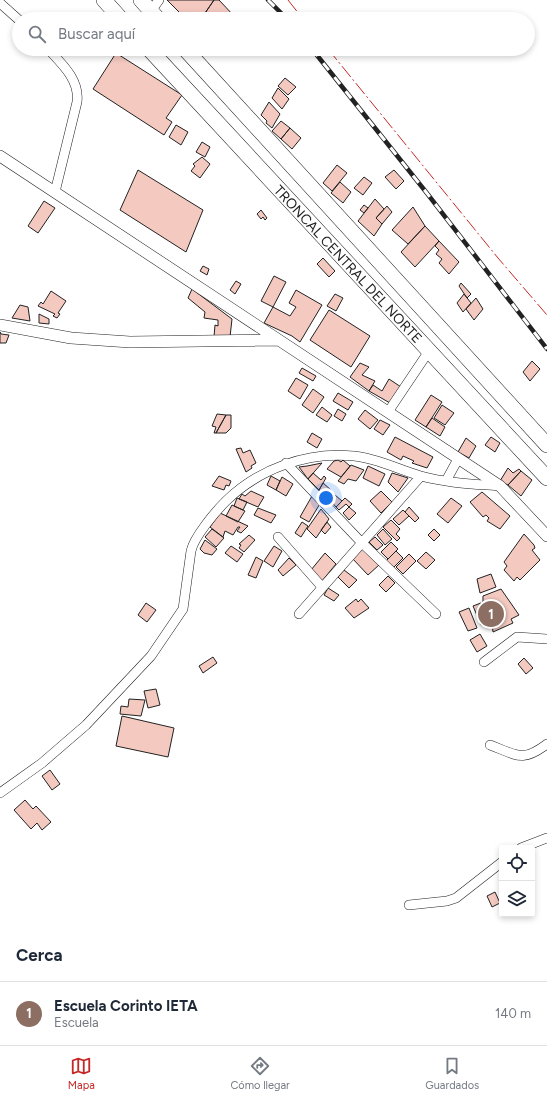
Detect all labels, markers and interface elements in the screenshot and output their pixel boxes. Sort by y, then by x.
search box [12,12,535,56]
icon: search [26,23,48,45]
text: Buscar aquí [58,25,135,43]
street label: TRONCAL CENTRAL DEL NORTE [270,182,425,347]
your location [316,488,336,508]
pin: 1 [478,599,504,629]
map controls [499,845,535,917]
button: locate [499,845,535,881]
button: layers [499,881,535,917]
text: Cerca [16,945,63,965]
text: Escuela Corinto IETA [54,997,198,1015]
text: 1 [26,1006,32,1021]
text: 140 m [495,1006,531,1021]
text: Escuela [54,1015,99,1030]
tab: Mapa [68,1055,95,1092]
tab: Cómo llegar [230,1055,290,1092]
tab: Guardados [425,1055,479,1092]

